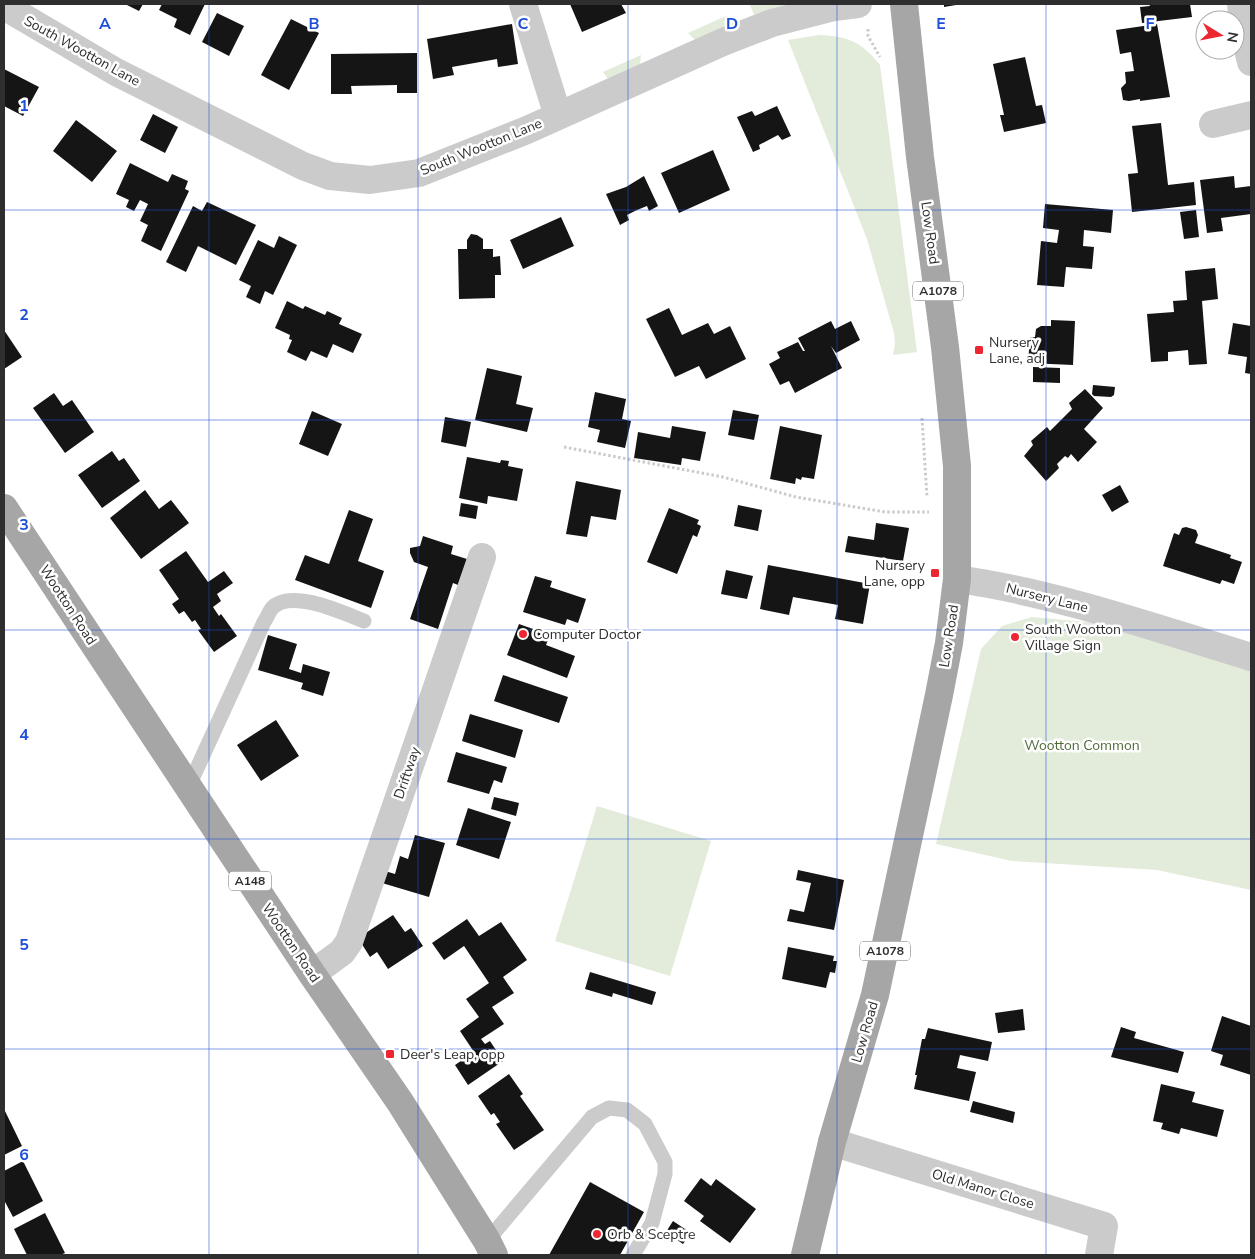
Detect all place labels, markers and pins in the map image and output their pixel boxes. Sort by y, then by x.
place label: Nursery Lane, adj [989,333,1045,368]
marker: Nursery Lane, adj [973,344,985,356]
place label: Nursery Lane, opp [864,556,926,591]
marker: Nursery Lane, opp [929,567,941,579]
place label: South Wootton Village Sign [1024,620,1121,655]
place label: Computer Doctor [533,625,641,644]
marker: Computer Doctor [517,628,529,640]
marker: South Wootton Village Sign [1009,631,1021,643]
place label: Deer's Leap, opp [400,1045,505,1064]
marker: Deer's Leap, opp [384,1048,396,1060]
place label: Orb & Sceptre [607,1225,696,1244]
marker: Orb & Sceptre [591,1228,603,1240]

